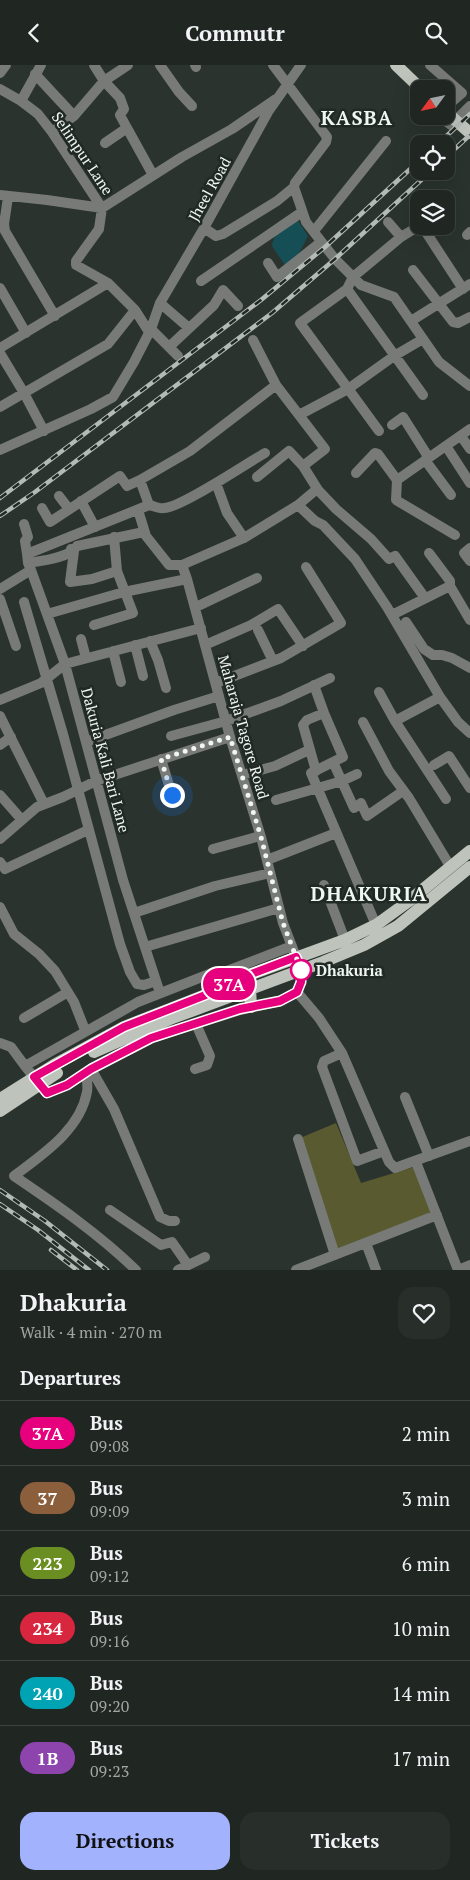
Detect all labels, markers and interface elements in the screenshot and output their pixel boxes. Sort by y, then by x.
text: Commutr [185,18,285,47]
icon: back [20,19,48,47]
icon: search [422,19,450,47]
north arrow [410,80,455,125]
map controls [410,80,455,235]
district label: KASBA [321,104,393,131]
street label: Selimpur Lane [48,107,118,199]
button: locate [410,135,455,180]
street label: Jheel Road [183,153,235,225]
button: layers [410,190,455,235]
street label: Maharaja Tagore Road [214,653,274,801]
street label: Dakuria Kali Bari Lane [77,685,135,835]
your location [160,783,185,808]
district label: DHAKURIA [310,880,428,907]
marker: Dhakuria [290,959,312,981]
place label: Dhakuria [316,960,384,980]
line badge: 37A [200,968,258,1000]
text: 37A [213,972,245,996]
text: Dhakuria [20,1286,127,1318]
button: heart [398,1287,450,1339]
text: Walk · 4 min · 270 m [20,1321,162,1343]
text: Departures [20,1365,121,1390]
text: Bus [90,1410,123,1435]
text: 37A [31,1421,64,1445]
text: 2 min [402,1421,450,1446]
text: 09:08 [90,1435,129,1457]
text: Bus [90,1475,123,1500]
text: 37 [37,1486,58,1510]
text: 3 min [402,1486,450,1511]
text: 09:09 [90,1500,129,1522]
text: Bus [90,1540,123,1565]
text: 223 [32,1551,63,1575]
text: 6 min [402,1551,450,1576]
text: 09:12 [90,1565,129,1587]
text: Bus [90,1605,123,1630]
text: 234 [32,1616,63,1640]
text: 10 min [392,1616,450,1641]
text: 09:16 [90,1630,129,1652]
text: Bus [90,1670,123,1695]
text: 240 [32,1681,63,1705]
text: 14 min [392,1681,450,1706]
text: 09:20 [90,1695,129,1717]
text: Bus [90,1735,123,1760]
text: 1B [37,1746,58,1770]
text: 17 min [392,1746,450,1771]
text: 09:23 [90,1760,129,1782]
button: Directions [20,1812,230,1870]
button: Tickets [240,1812,450,1870]

